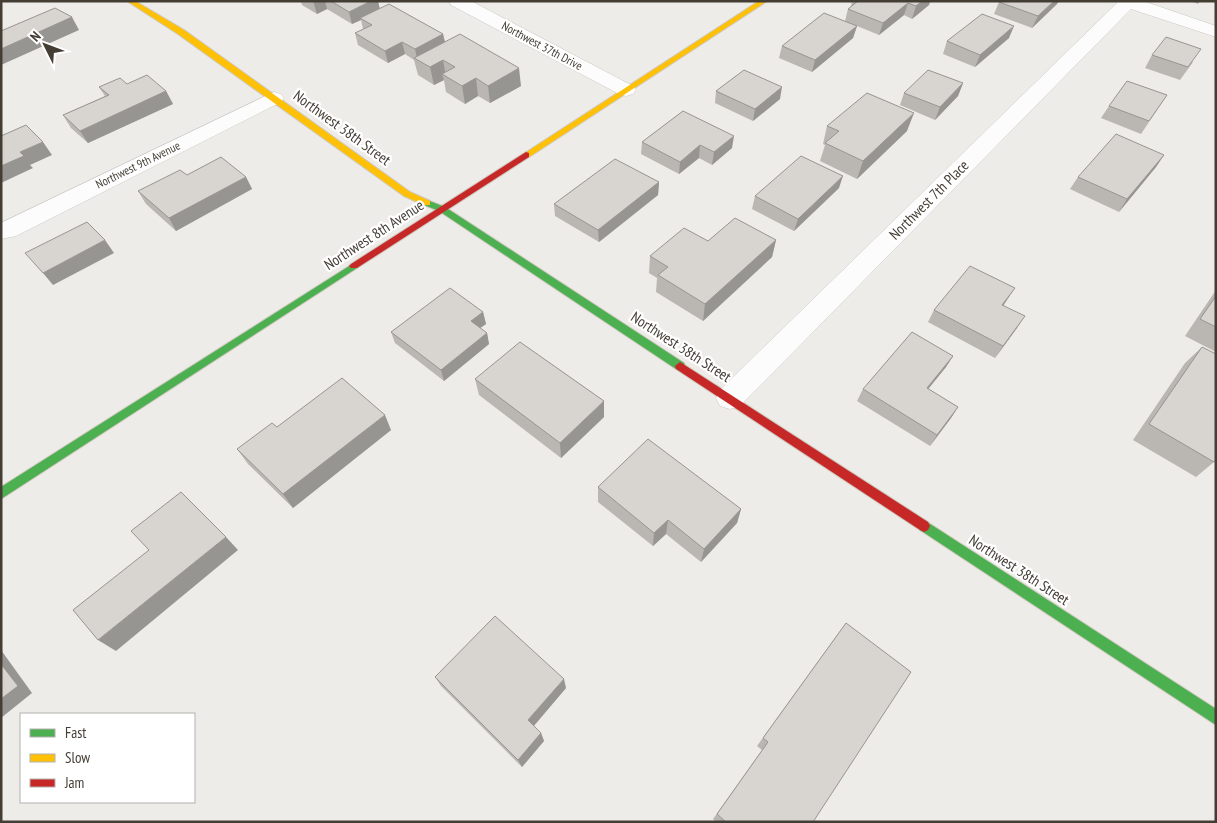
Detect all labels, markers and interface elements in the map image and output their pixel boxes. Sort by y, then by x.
street label: Northwest 37th Drive [499,18,585,73]
north arrow [20,20,70,70]
text: N [26,27,45,45]
street label: Northwest 38th Street [290,86,395,169]
street label: Northwest 9th Avenue [93,138,183,191]
street label: Northwest 7th Place [885,156,973,244]
street label: Northwest 8th Avenue [320,195,427,274]
street label: Northwest 38th Street [628,307,735,386]
street label: Northwest 38th Street [966,530,1073,609]
legend [20,713,195,803]
text: Fast [65,723,86,742]
text: Slow [65,748,90,767]
text: Jam [64,773,84,792]

